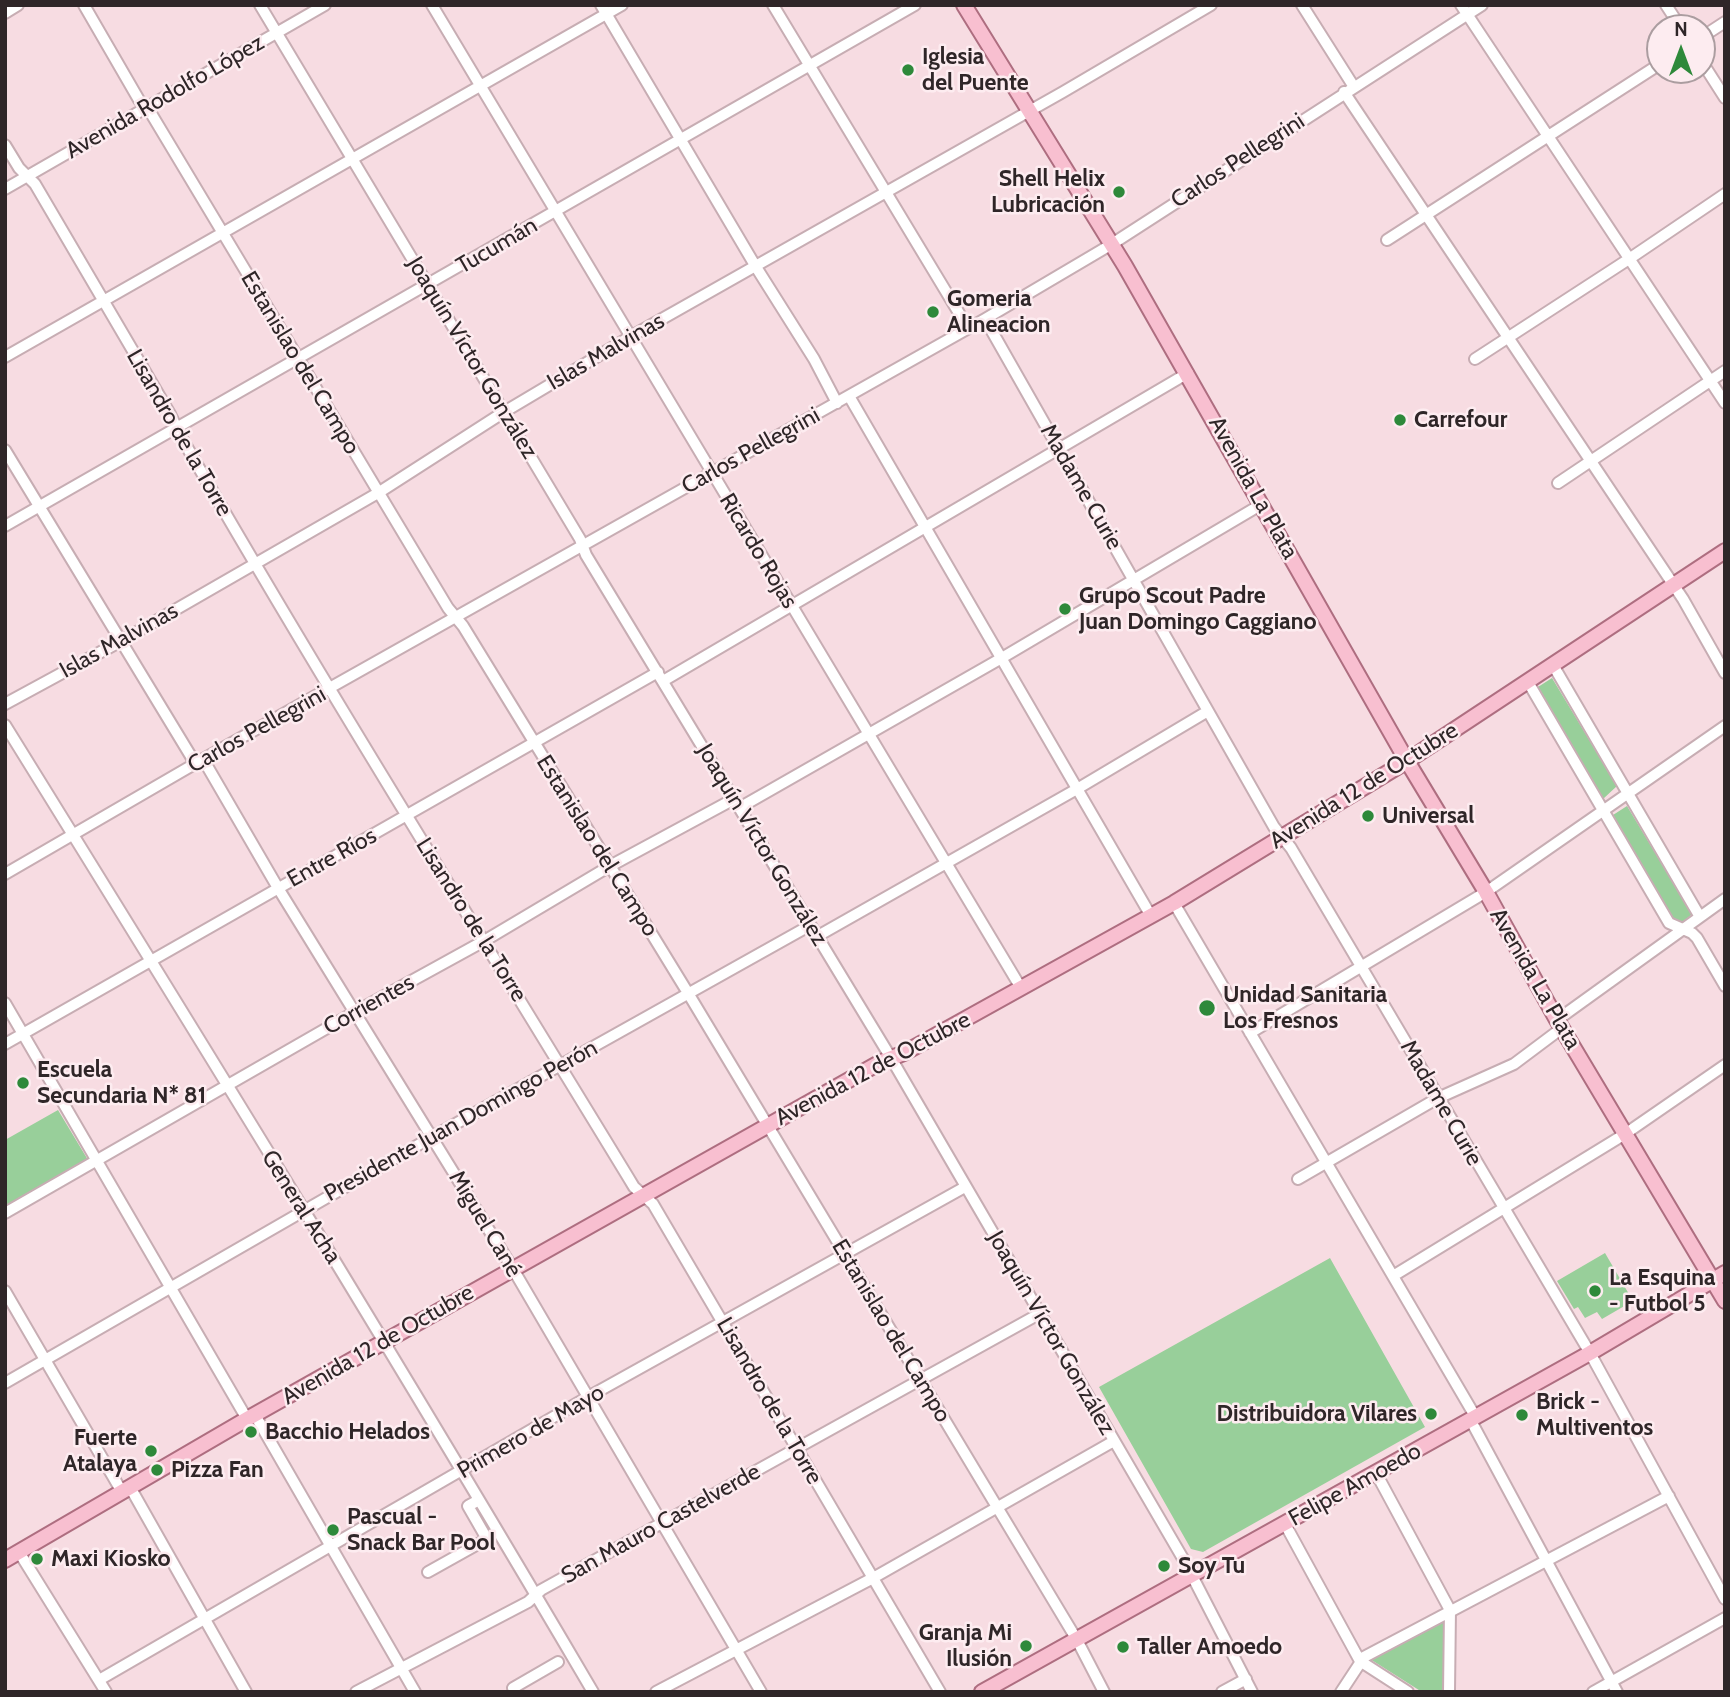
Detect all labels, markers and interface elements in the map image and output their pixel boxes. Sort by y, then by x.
north arrow [1646,14,1716,84]
text: N [1674,18,1688,41]
street label: Avenida Rodolfo López [61,29,269,165]
place label: Iglesia del Puente [922,43,1029,97]
marker: Iglesia del Puente [900,62,916,78]
street label: Carlos Pellegrini [1166,108,1310,214]
place label: Shell Helix Lubricación [991,165,1105,219]
marker: Shell Helix Lubricación [1111,184,1127,200]
street label: Tucumán [452,212,542,280]
street label: Joaquín Víctor González [401,252,543,464]
street label: Estanislao del Campo [234,267,366,459]
place label: Gomeria Alineacion [947,285,1051,339]
marker: Gomeria Alineacion [925,304,941,320]
street label: Islas Malvinas [542,307,670,397]
street label: Lisandro de la Torre [120,345,238,521]
street label: Carlos Pellegrini [677,402,825,500]
place label: Carrefour [1414,406,1507,434]
street label: Avenida La Plata [1202,412,1304,564]
marker: Carrefour [1392,412,1408,428]
street label: Madame Curie [1034,419,1128,555]
street label: Ricardo Rojas [713,489,803,613]
place label: Grupo Scout Padre Juan Domingo Caggiano [1079,582,1316,636]
street label: Islas Malvinas [55,597,183,685]
marker: Grupo Scout Padre Juan Domingo Caggiano [1057,601,1073,617]
street label: Carlos Pellegrini [183,681,331,779]
street label: Avenida 12 de Octubre [1265,717,1463,855]
street label: Joaquín Víctor González [691,739,833,951]
street label: Estanislao del Campo [530,750,664,942]
place label: Universal [1382,802,1474,830]
marker: Universal [1360,808,1376,824]
street label: Entre Ríos [283,822,381,894]
street label: Lisandro de la Torre [410,833,532,1007]
street label: Avenida La Plata [1483,903,1587,1055]
street label: Corrientes [319,969,419,1041]
place label: Unidad Sanitaria Los Fresnos [1223,981,1387,1035]
marker: Unidad Sanitaria Los Fresnos [1197,998,1217,1018]
street label: Avenida 12 de Octubre [771,1006,975,1132]
street label: Presidente Juan Domingo Perón [320,1034,602,1208]
street label: Madame Curie [1394,1035,1488,1171]
place label: Escuela Secundaria N* 81 [37,1056,206,1110]
marker: Escuela Secundaria N* 81 [15,1075,31,1091]
street label: General Acha [255,1145,347,1269]
street label: Miguel Cané [443,1166,527,1282]
street label: Joaquín Víctor González [981,1226,1121,1440]
street label: Estanislao del Campo [825,1235,957,1427]
place label: La Esquina - Futbol 5 [1609,1264,1715,1318]
street label: Avenida 12 de Octubre [277,1279,479,1411]
marker: La Esquina - Futbol 5 [1587,1283,1603,1299]
street label: Lisandro de la Torre [710,1313,828,1489]
street label: Primero de Mayo [453,1379,609,1485]
place label: Brick - Multiventos [1536,1388,1653,1442]
place label: Distribuidora Vilares [1217,1400,1417,1428]
marker: Distribuidora Vilares [1423,1406,1439,1422]
marker: Brick - Multiventos [1514,1407,1530,1423]
place label: Bacchio Helados [265,1418,430,1446]
place label: Fuerte Atalaya [63,1424,137,1478]
marker: Bacchio Helados [243,1424,259,1440]
street label: Felipe Amoedo [1284,1437,1426,1533]
marker: Fuerte Atalaya [143,1443,159,1459]
place label: Pizza Fan [171,1456,264,1484]
street label: San Mauro Castelverde [557,1458,765,1590]
marker: Pizza Fan [149,1462,165,1478]
place label: Pascual - Snack Bar Pool [347,1503,495,1557]
marker: Pascual - Snack Bar Pool [325,1522,341,1538]
place label: Maxi Kiosko [51,1545,171,1573]
marker: Maxi Kiosko [29,1551,45,1567]
place label: Soy Tu [1178,1552,1245,1580]
marker: Soy Tu [1156,1558,1172,1574]
place label: Granja Mi Ilusión [919,1619,1012,1673]
place label: Taller Amoedo [1137,1633,1282,1661]
marker: Granja Mi Ilusión [1018,1638,1034,1654]
marker: Taller Amoedo [1115,1639,1131,1655]

